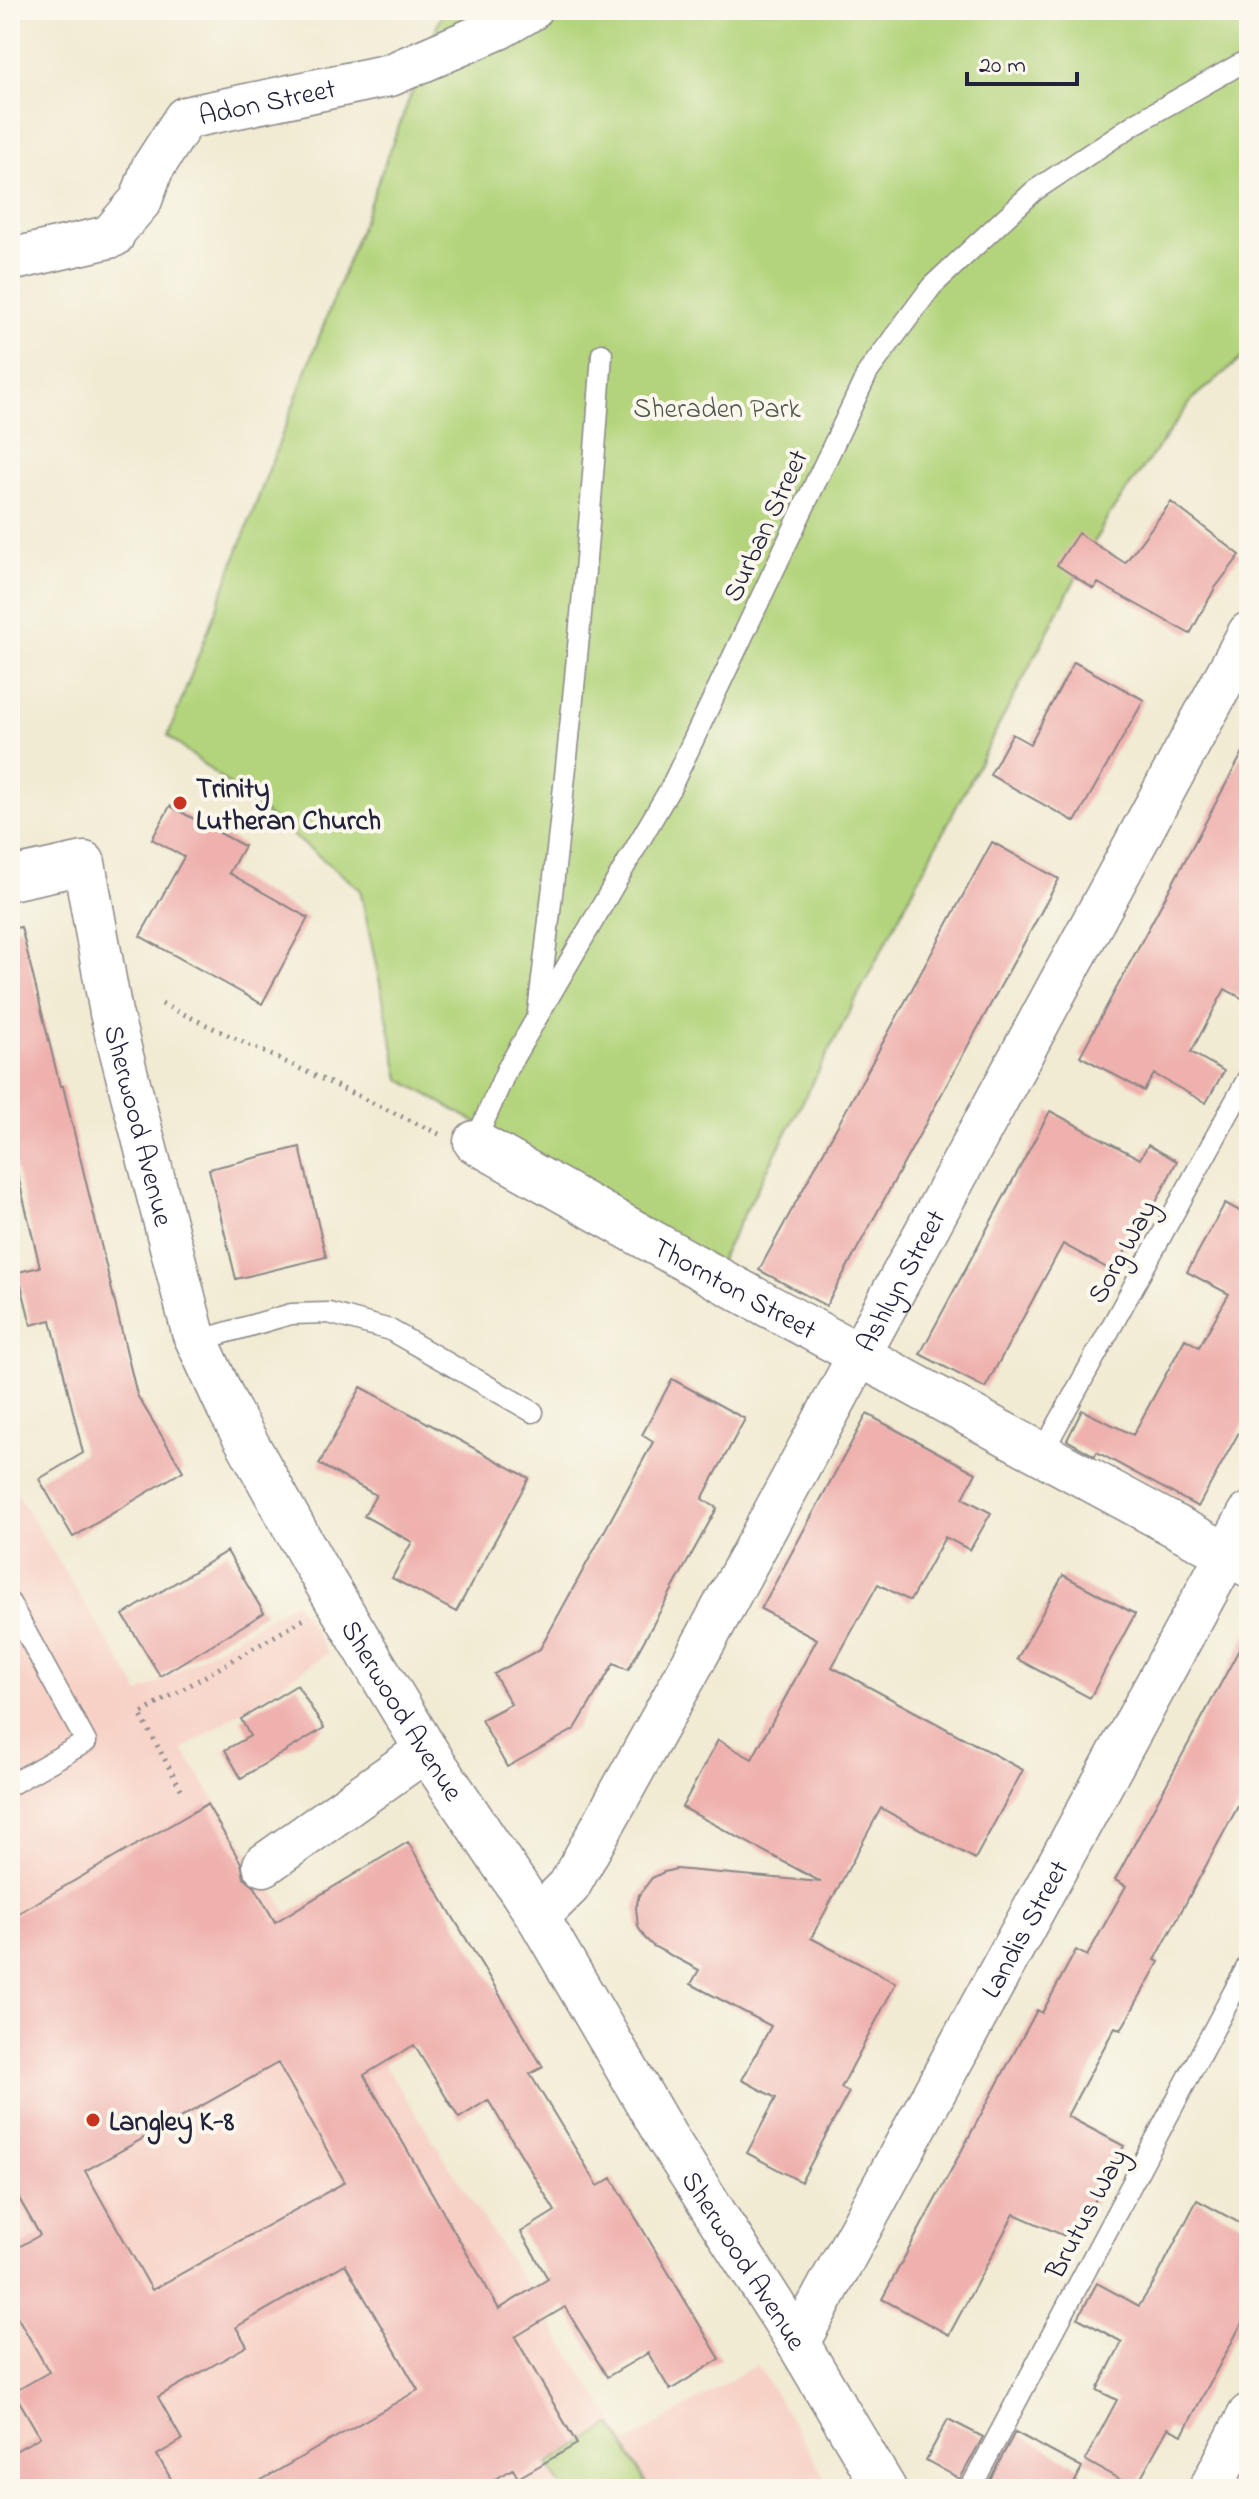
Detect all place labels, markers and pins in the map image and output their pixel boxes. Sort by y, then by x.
place label: Trinity Lutheran Church [196,770,381,843]
marker: Trinity Lutheran Church [171,794,189,812]
place label: Langley K-8 [109,2103,235,2145]
marker: Langley K-8 [84,2111,102,2129]

